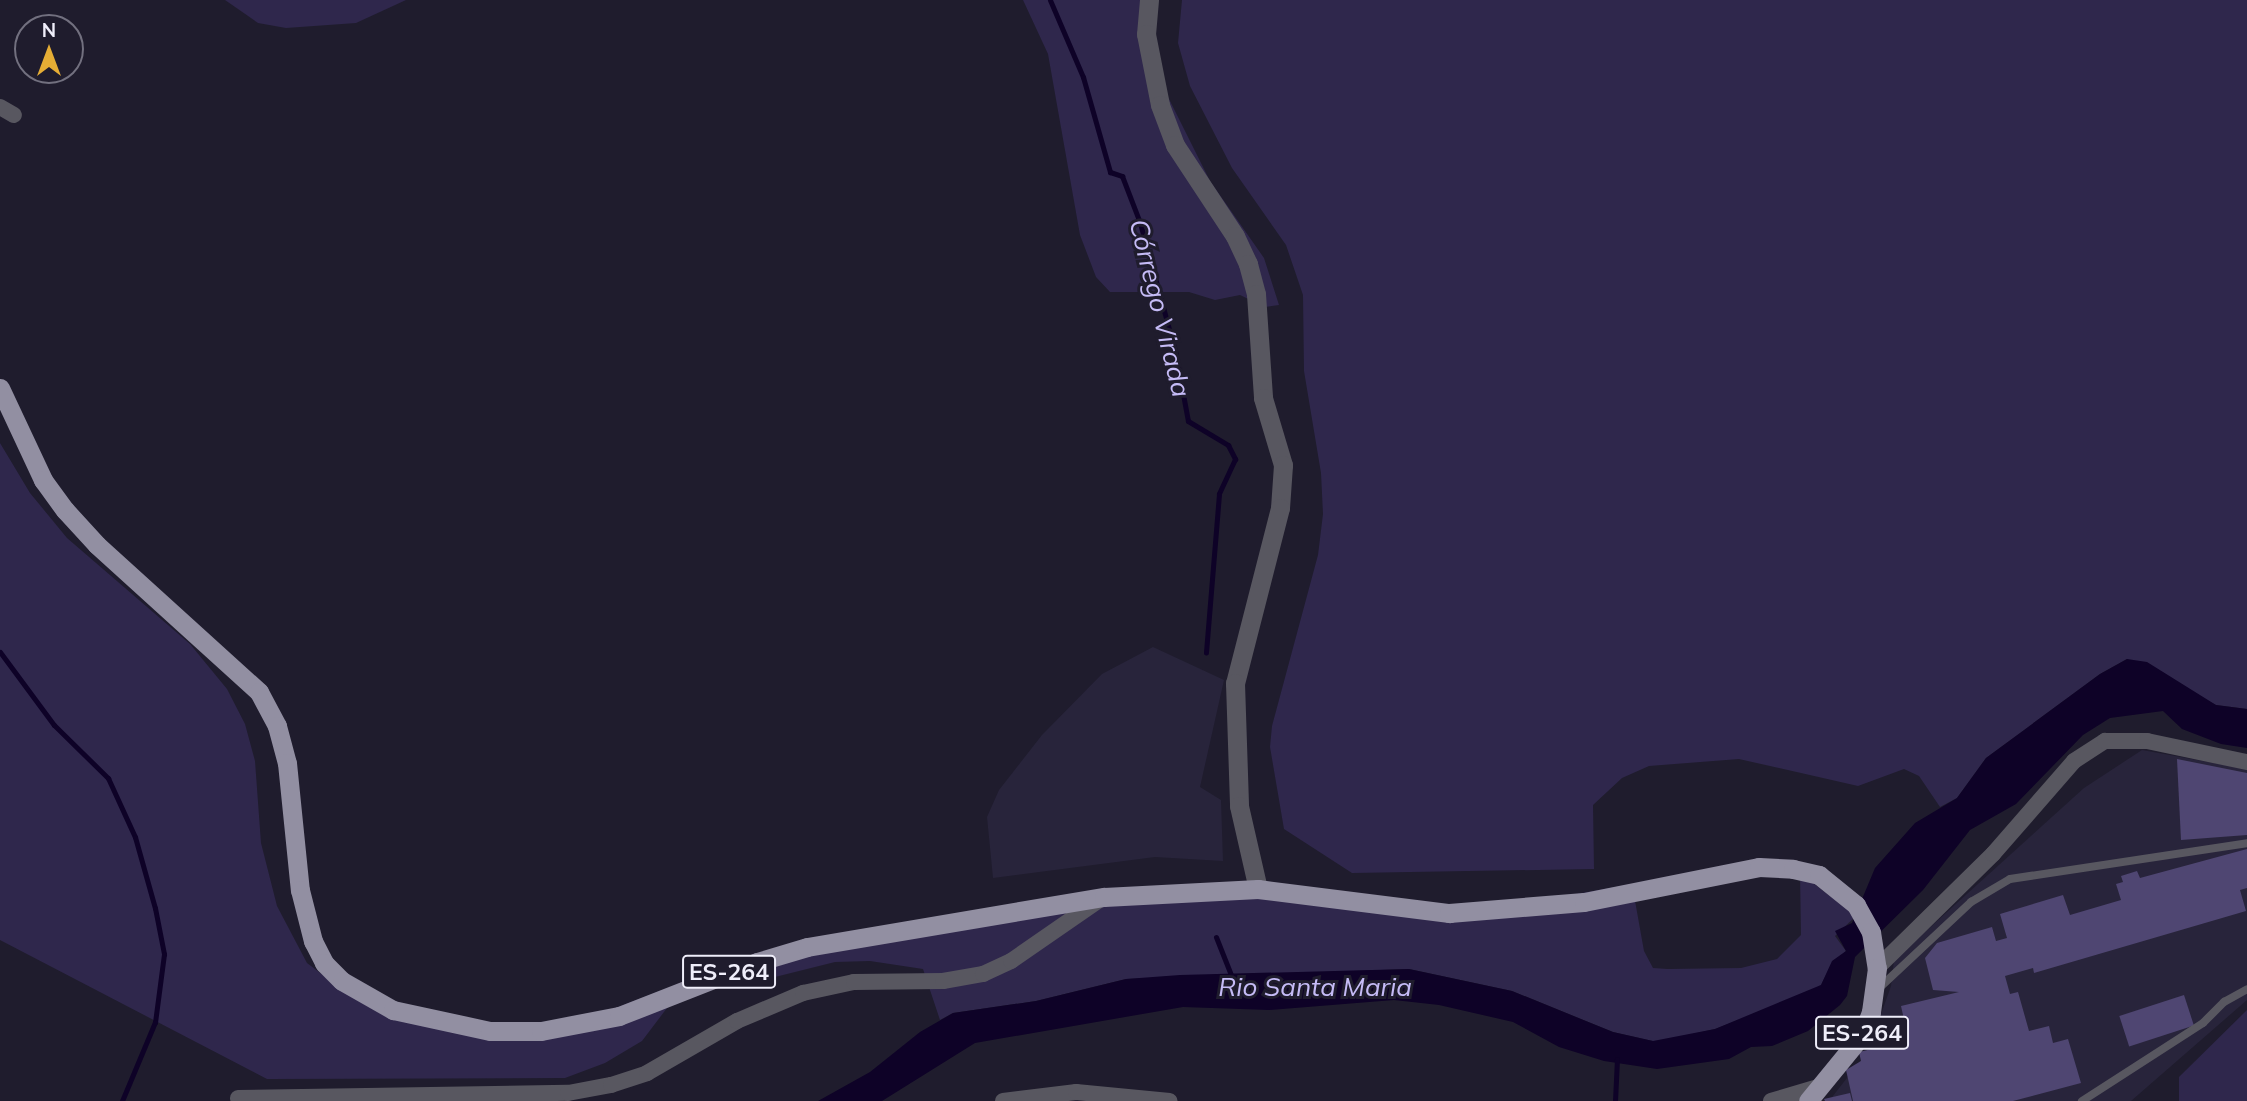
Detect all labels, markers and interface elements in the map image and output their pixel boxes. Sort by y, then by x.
north arrow [14,14,84,84]
text: N [42,18,56,42]
water label: Córrego Virada [1123,216,1197,400]
road number: ES-264 [682,953,776,992]
water label: Rio Santa Maria [1218,971,1412,1003]
road number: ES-264 [1815,1014,1909,1052]

